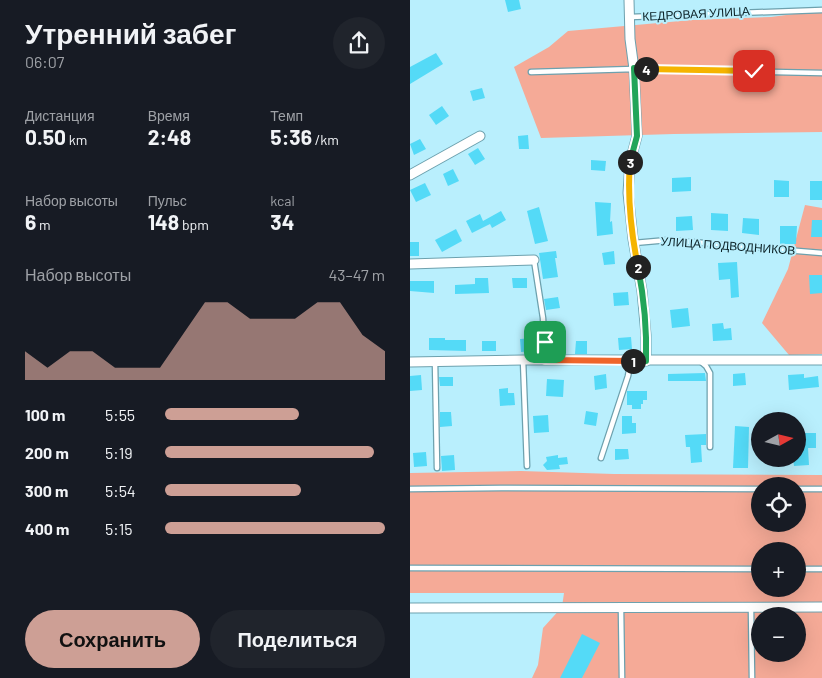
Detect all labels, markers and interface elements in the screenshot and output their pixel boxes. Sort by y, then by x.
street label: КЕДРОВАЯ УЛИЦА [642,3,750,24]
text: Утренний забег [25,16,236,50]
button: share [333,17,385,69]
pin [733,50,775,92]
text: 06:07 [25,52,64,71]
pin: 4 [634,56,658,82]
icon: check [740,57,768,85]
text: 4 [642,61,651,78]
text: Дистанция [25,107,95,124]
text: Время [148,107,190,124]
text: Темп [270,107,303,124]
text: 0.50 [25,124,66,149]
text: 2:48 [148,124,191,149]
text: 5:36 [270,124,312,149]
text: km [66,131,87,148]
text: /km [312,131,339,148]
pin: 3 [618,150,642,174]
text: 3 [627,154,634,171]
text: Набор высоты [25,192,118,209]
text: Пульс [148,192,187,209]
text: kcal [270,192,295,209]
text: 6 [25,209,36,234]
text: 148 [148,209,179,234]
text: 34 [270,209,294,234]
text: m [36,216,51,233]
text: bpm [179,216,209,233]
street label: УЛИЦА ПОДВОДНИКОВ [660,233,796,258]
pin: 2 [626,254,650,280]
text: 2 [635,259,642,276]
text: Набор высоты [25,265,131,284]
text: 43–47 m [328,265,385,284]
pin [524,321,566,363]
icon: arrive [531,328,559,356]
pin: 1 [620,348,646,374]
text: 1 [631,353,636,370]
text: 100 m [25,405,65,424]
text: 5:55 [105,405,135,424]
north arrow [751,412,806,468]
map controls [751,412,806,662]
text: 200 m [25,443,69,462]
text: 5:19 [105,443,133,462]
button: locate [751,477,806,532]
text: 300 m [25,481,68,500]
text: 5:54 [105,481,136,500]
text: 400 m [25,519,69,538]
text: 5:15 [105,519,132,538]
button: + [751,542,806,597]
button: − [751,607,806,662]
button: Сохранить [25,610,200,668]
button: Поделиться [210,610,385,668]

